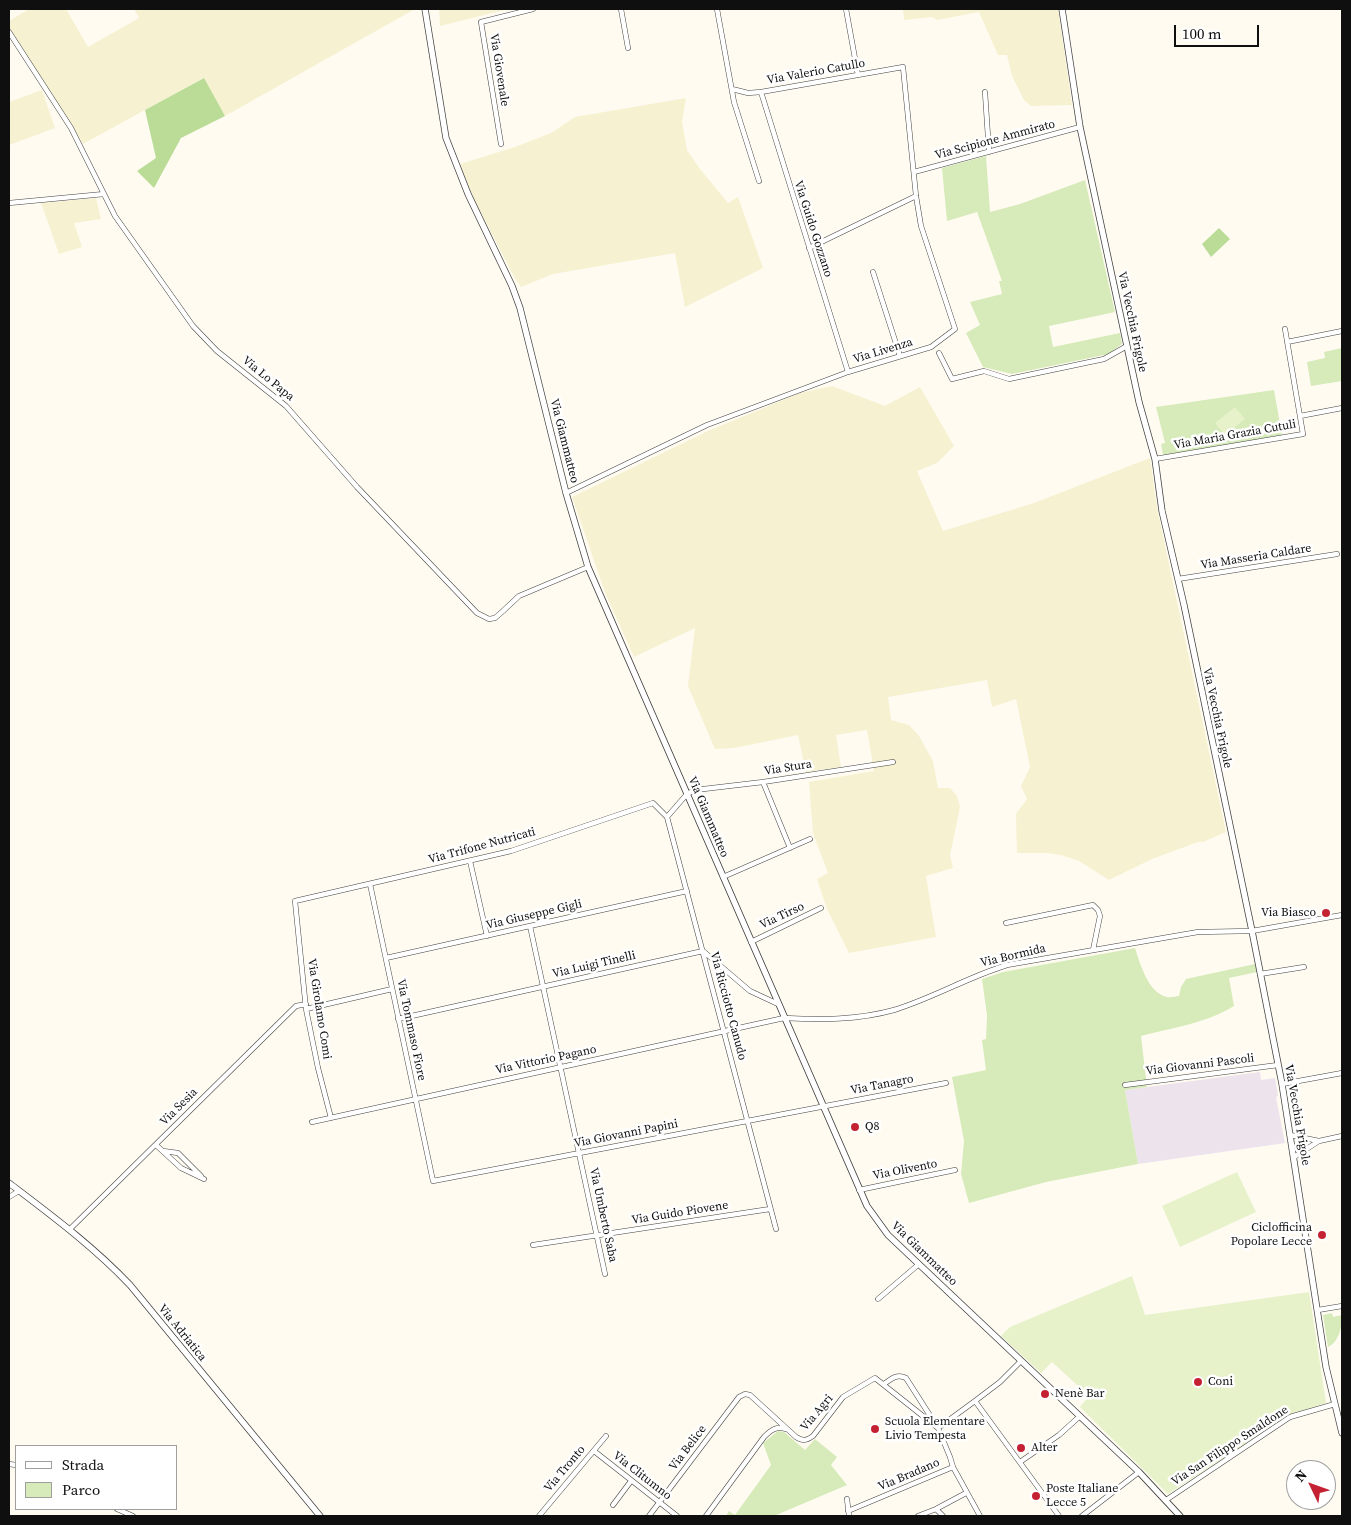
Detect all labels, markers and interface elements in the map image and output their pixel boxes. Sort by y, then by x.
scale bar [1176,15,1261,47]
text: 100 m [1182,23,1222,44]
street label: Via Giovenale [486,33,512,107]
street label: Via Valerio Catullo [766,56,866,88]
street label: Via Scipione Ammirato [933,117,1057,163]
street label: Via Guido Gozzano [791,179,835,279]
street label: Via Vecchia Frigole [1114,270,1150,374]
street label: Via Livenza [851,335,915,367]
street label: Via Lo Papa [239,354,297,404]
street label: Via Giammatteo [547,397,581,485]
street label: Via Maria Grazia Cutuli [1173,417,1297,453]
street label: Via Masseria Caldare [1200,541,1312,573]
street label: Via Vecchia Frigole [1199,666,1235,770]
street label: Via Stura [763,757,813,779]
street label: Via Giammatteo [684,774,732,860]
street label: Via Trifone Nutricati [427,825,537,867]
street label: Via Giuseppe Gigli [485,897,583,933]
street label: Via Tirso [757,899,807,933]
place label: Via Biasco [1261,906,1316,920]
marker: Via Biasco [1320,907,1332,919]
street label: Via Bormida [979,941,1047,971]
street label: Via Luigi Tinelli [551,948,637,982]
street label: Via Ricciotto Canudo [707,950,749,1062]
street label: Via Girolamo Comi [304,958,334,1060]
street label: Via Tommaso Fiore [393,978,429,1082]
street label: Via Vittorio Pagano [494,1042,598,1078]
street label: Via Giovanni Pascoli [1145,1051,1255,1079]
street label: Via Vecchia Frigole [1281,1063,1313,1167]
street label: Via Tanagro [849,1072,915,1098]
street label: Via Sesia [157,1085,201,1129]
street label: Via Giovanni Papini [573,1117,679,1151]
place label: Q8 [865,1120,879,1134]
marker: Q8 [849,1121,861,1133]
street label: Via Olivento [872,1157,938,1183]
street label: Via Umberto Saba [586,1166,620,1264]
street label: Via Guido Piovene [631,1198,729,1228]
street label: Via Giammatteo [888,1219,960,1289]
place label: Ciclofficina Popolare Lecce [1231,1221,1312,1249]
marker: Ciclofficina Popolare Lecce [1316,1229,1328,1241]
street label: Via Adriatica [155,1302,209,1364]
place label: Coni [1208,1375,1233,1389]
marker: Coni [1192,1376,1204,1388]
place label: Nenè Bar [1055,1387,1105,1401]
marker: Nenè Bar [1039,1388,1051,1400]
street label: Via Agri [798,1392,836,1434]
street label: Via San Filippo Smaldone [1169,1403,1291,1489]
place label: Scuola Elementare Livio Tempesta [885,1415,985,1443]
street label: Via Belice [666,1423,710,1473]
marker: Scuola Elementare Livio Tempesta [869,1423,881,1435]
place label: Alter [1031,1441,1058,1455]
marker: Alter [1015,1442,1027,1454]
street label: Via Tronto [541,1443,589,1495]
legend [15,1445,178,1510]
street label: Via Clitumno [610,1449,674,1503]
text: Strada [62,1454,104,1475]
street label: Via Bradano [876,1456,942,1494]
north arrow [1286,1460,1336,1510]
text: N [1290,1465,1311,1486]
text: Parco [62,1479,100,1500]
place label: Poste Italiane Lecce 5 [1046,1482,1118,1510]
marker: Poste Italiane Lecce 5 [1030,1490,1042,1502]

